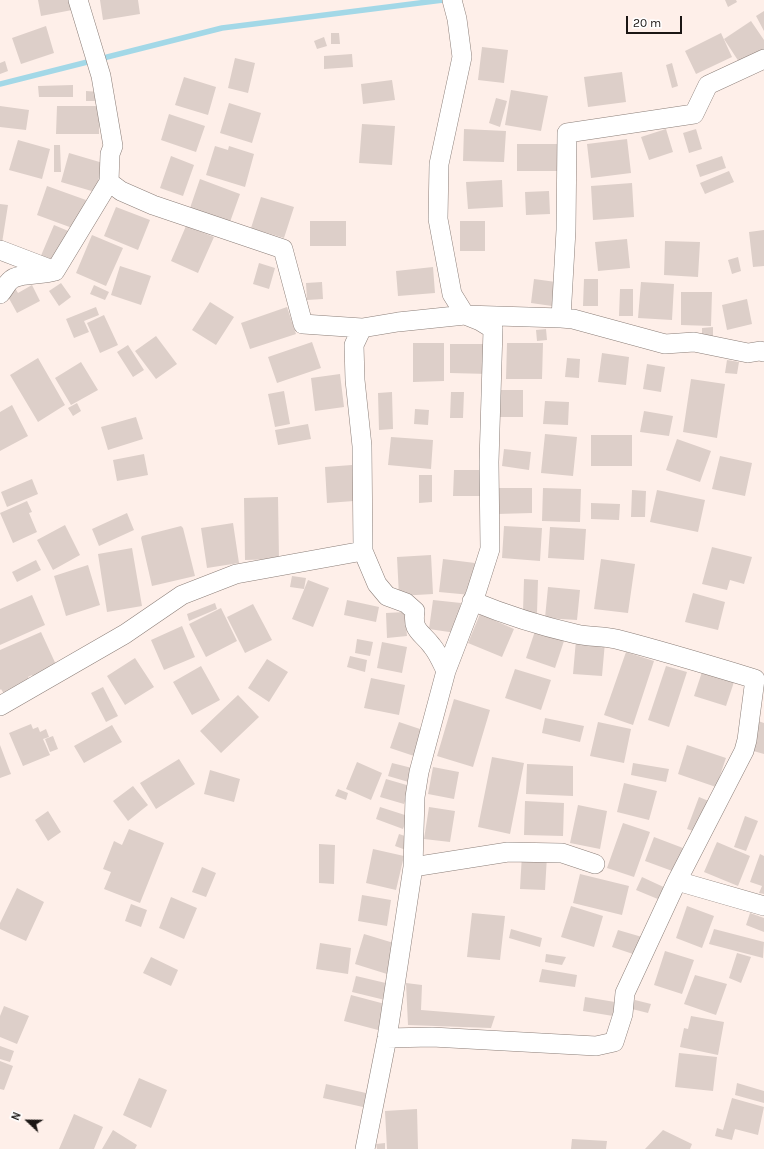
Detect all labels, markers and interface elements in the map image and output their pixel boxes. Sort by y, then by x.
scale bar [628,8,684,34]
text: 20 m [633,16,661,30]
north arrow [8,1101,48,1141]
text: N [9,1110,24,1122]

